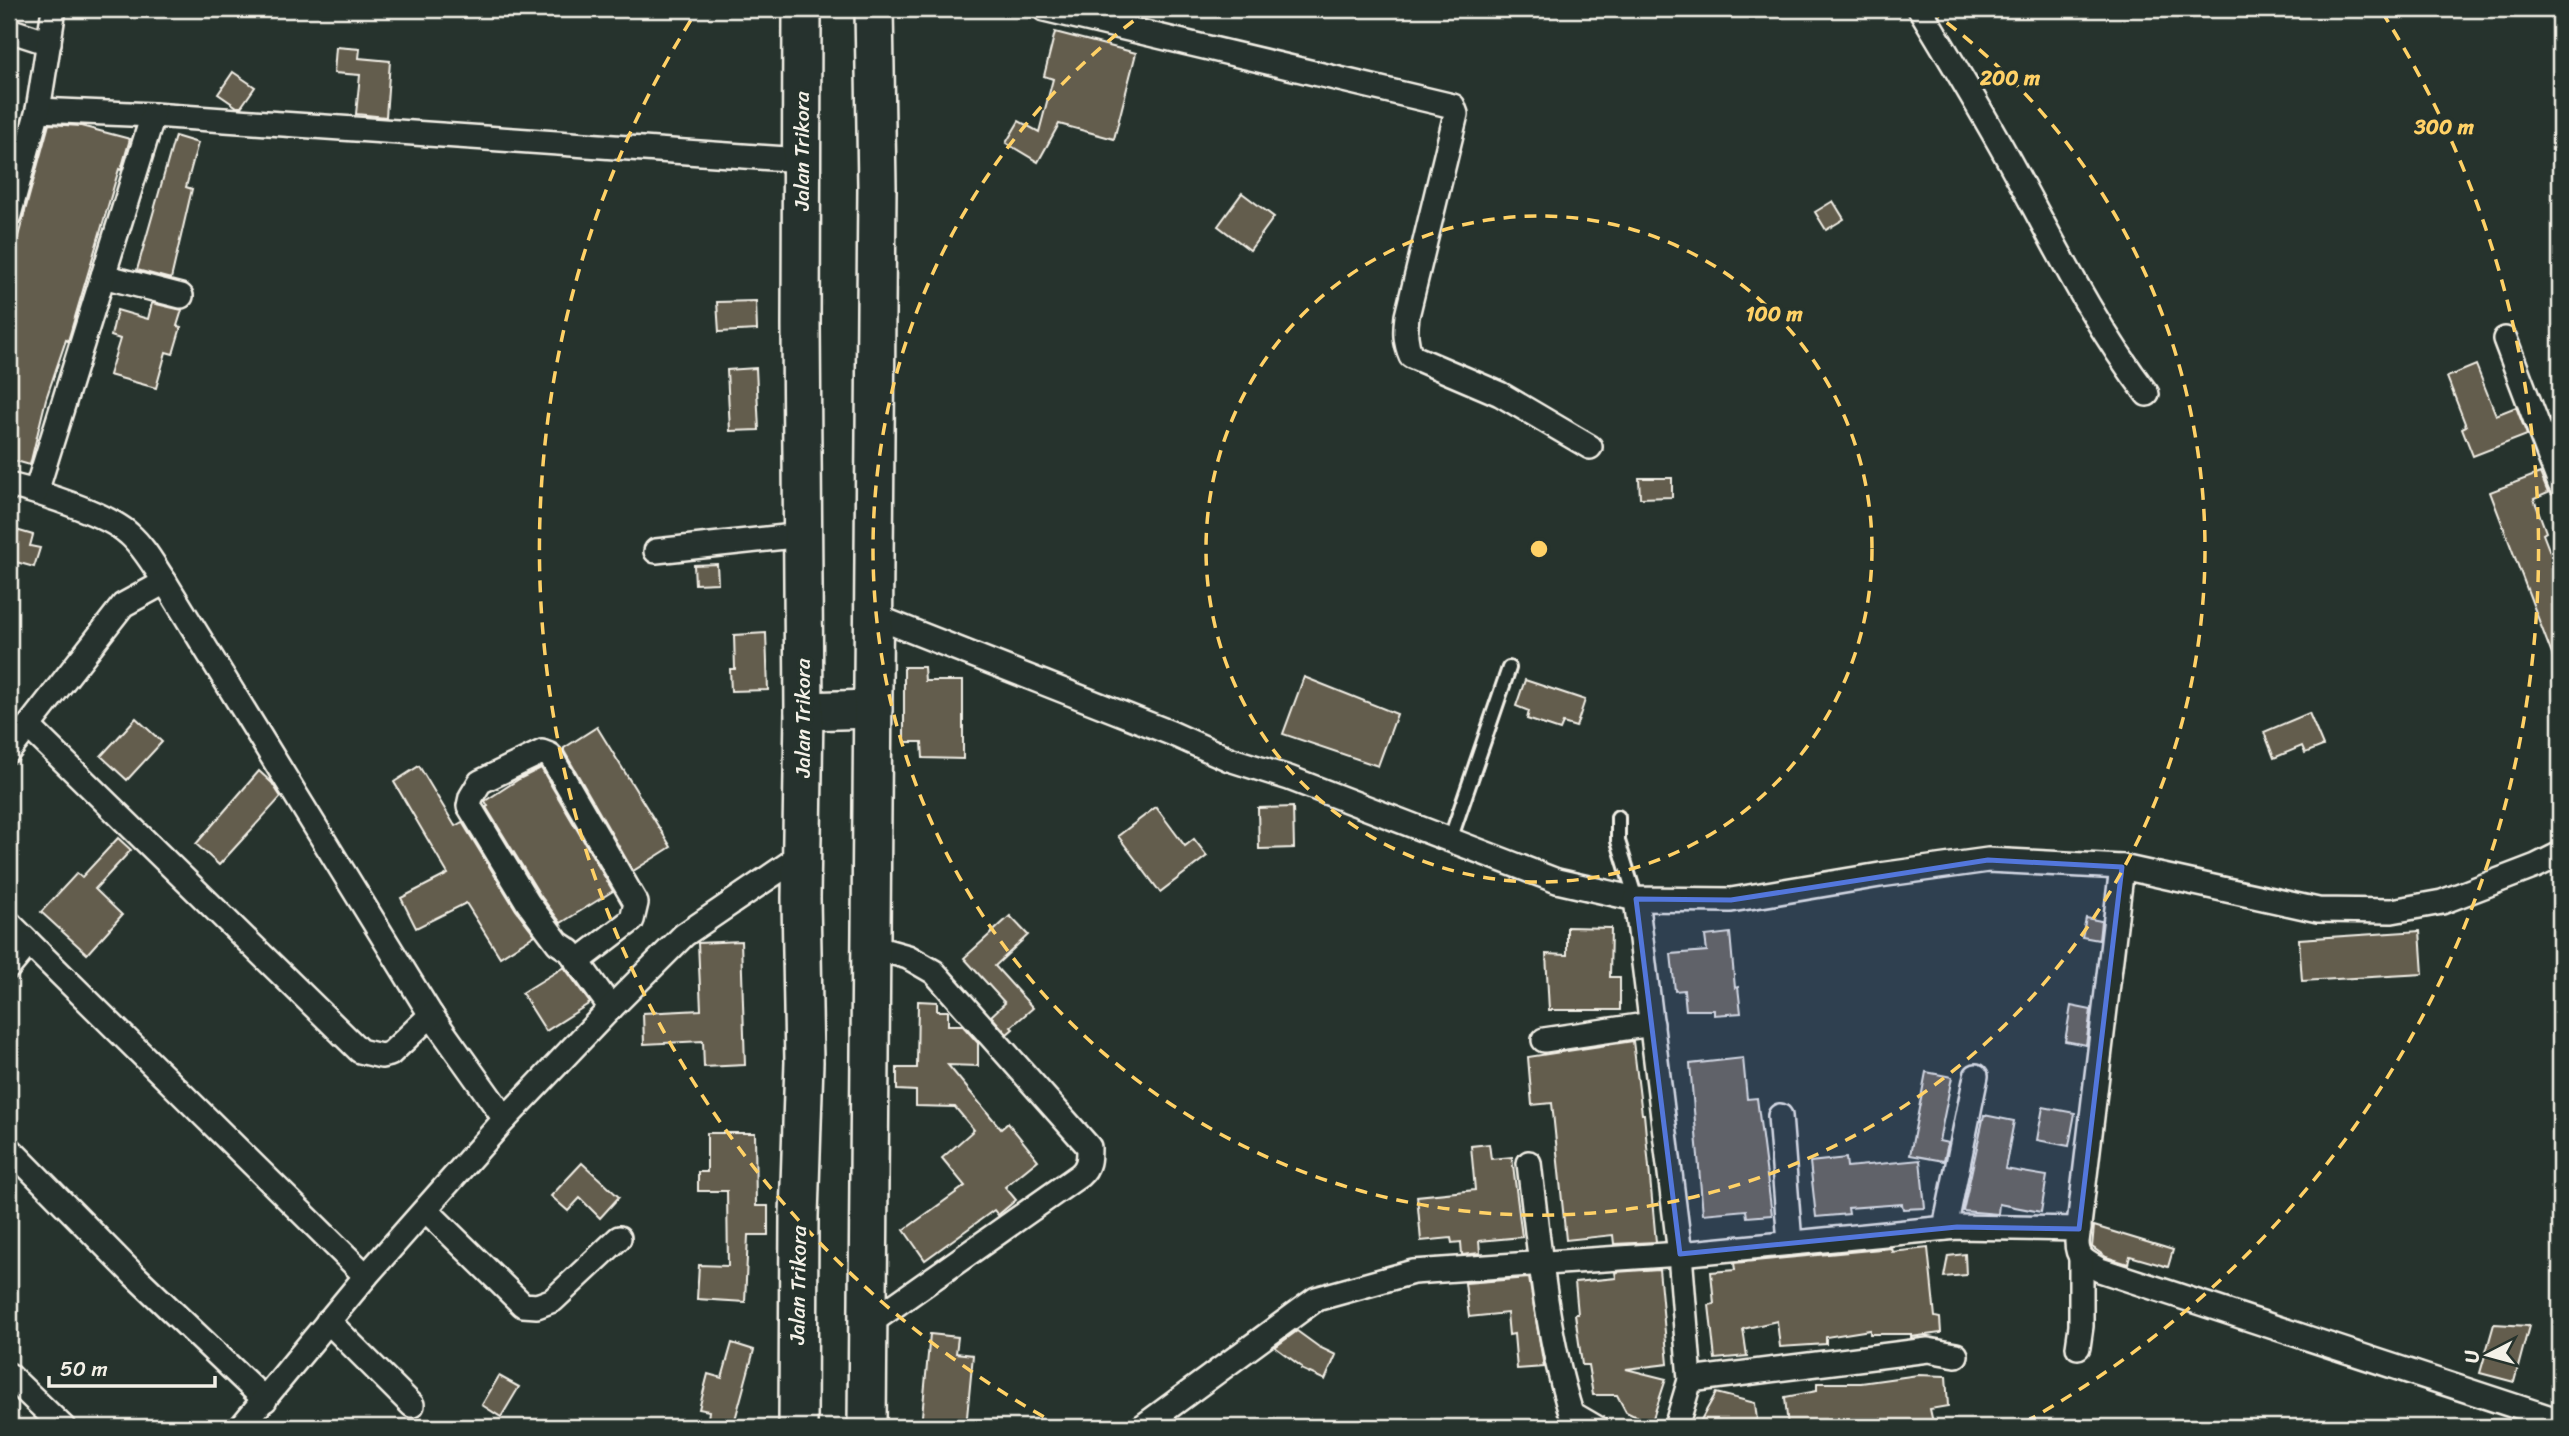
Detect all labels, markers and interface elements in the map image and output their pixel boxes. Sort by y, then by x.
text: 200 m [1979,59,2041,97]
street label: Jalan Trikora [783,91,821,211]
text: 300 m [2413,108,2475,146]
text: 100 m [1745,295,1803,333]
centre of rings [1527,537,1551,561]
street label: Jalan Trikora [784,658,822,778]
street label: Jalan Trikora [778,1225,818,1346]
north arrow [2454,1320,2524,1390]
scale bar [49,1345,215,1389]
text: U [2454,1347,2489,1365]
text: 50 m [60,1350,108,1388]

